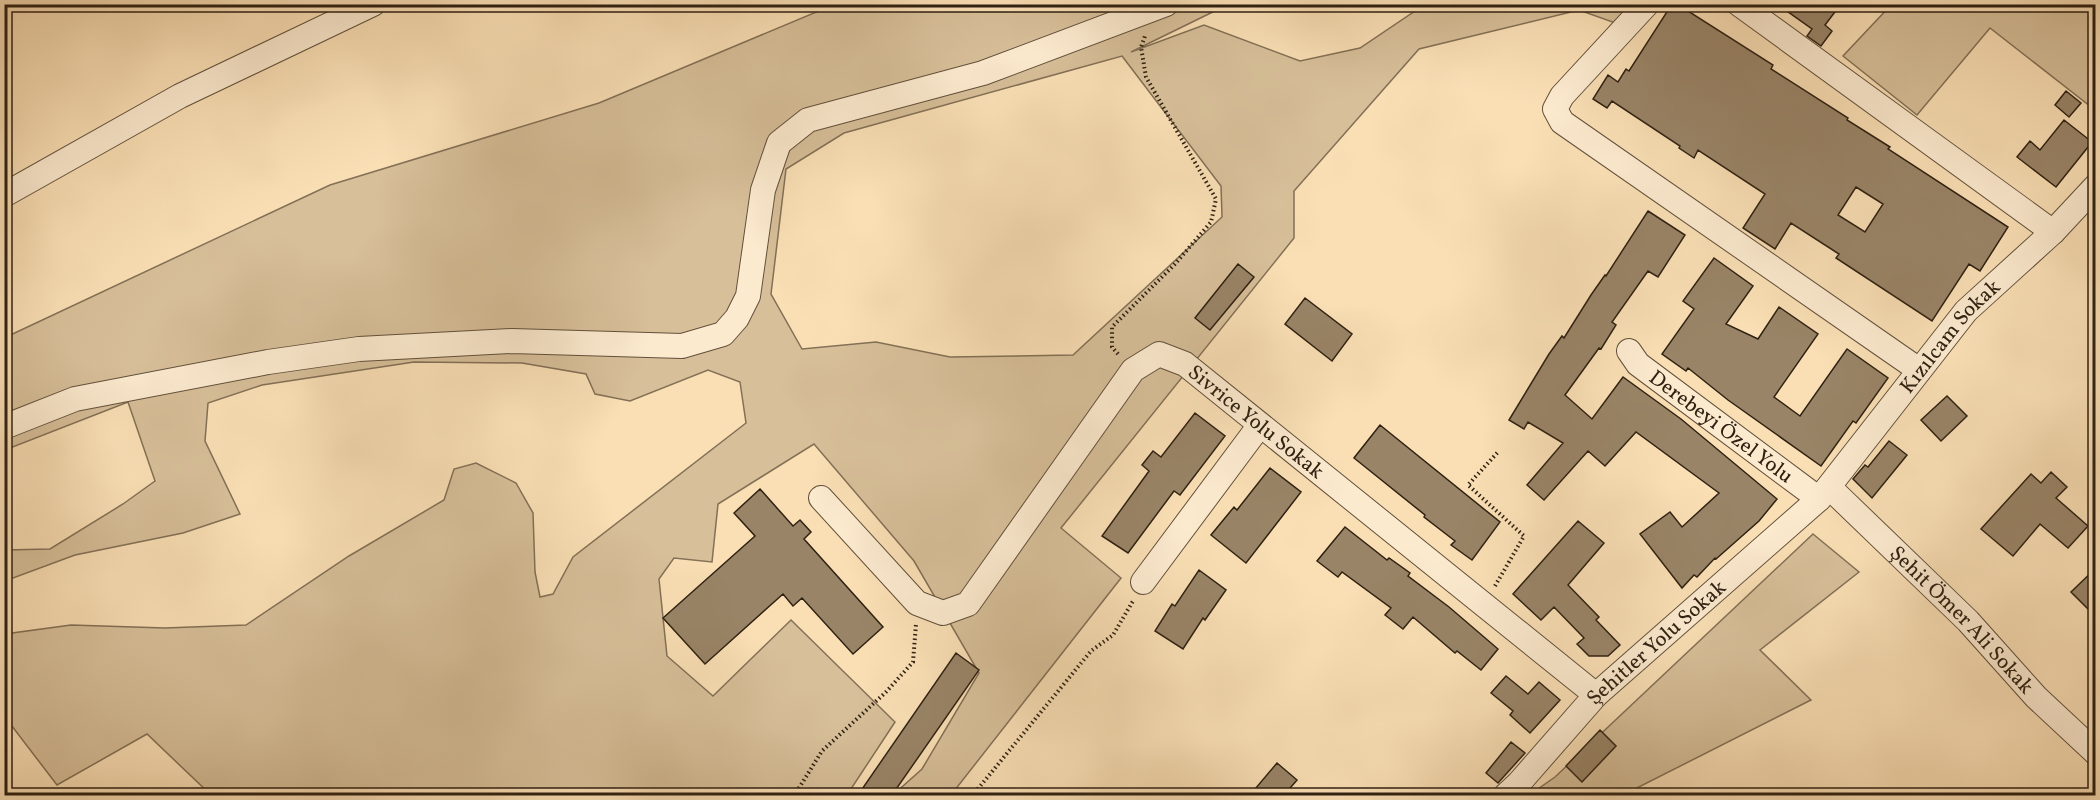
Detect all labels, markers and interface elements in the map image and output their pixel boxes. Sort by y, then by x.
street label: Kızılcam Sokak [1894,273,2008,400]
street label: Sivrice Yolu Sokak [1181,359,1330,487]
street label: Derebeyi Özel Yolu [1642,364,1799,491]
street label: Şehit Ömer Ali Sokak [1883,540,2040,702]
street label: Şehitler Yolu Sokak [1581,574,1734,712]

